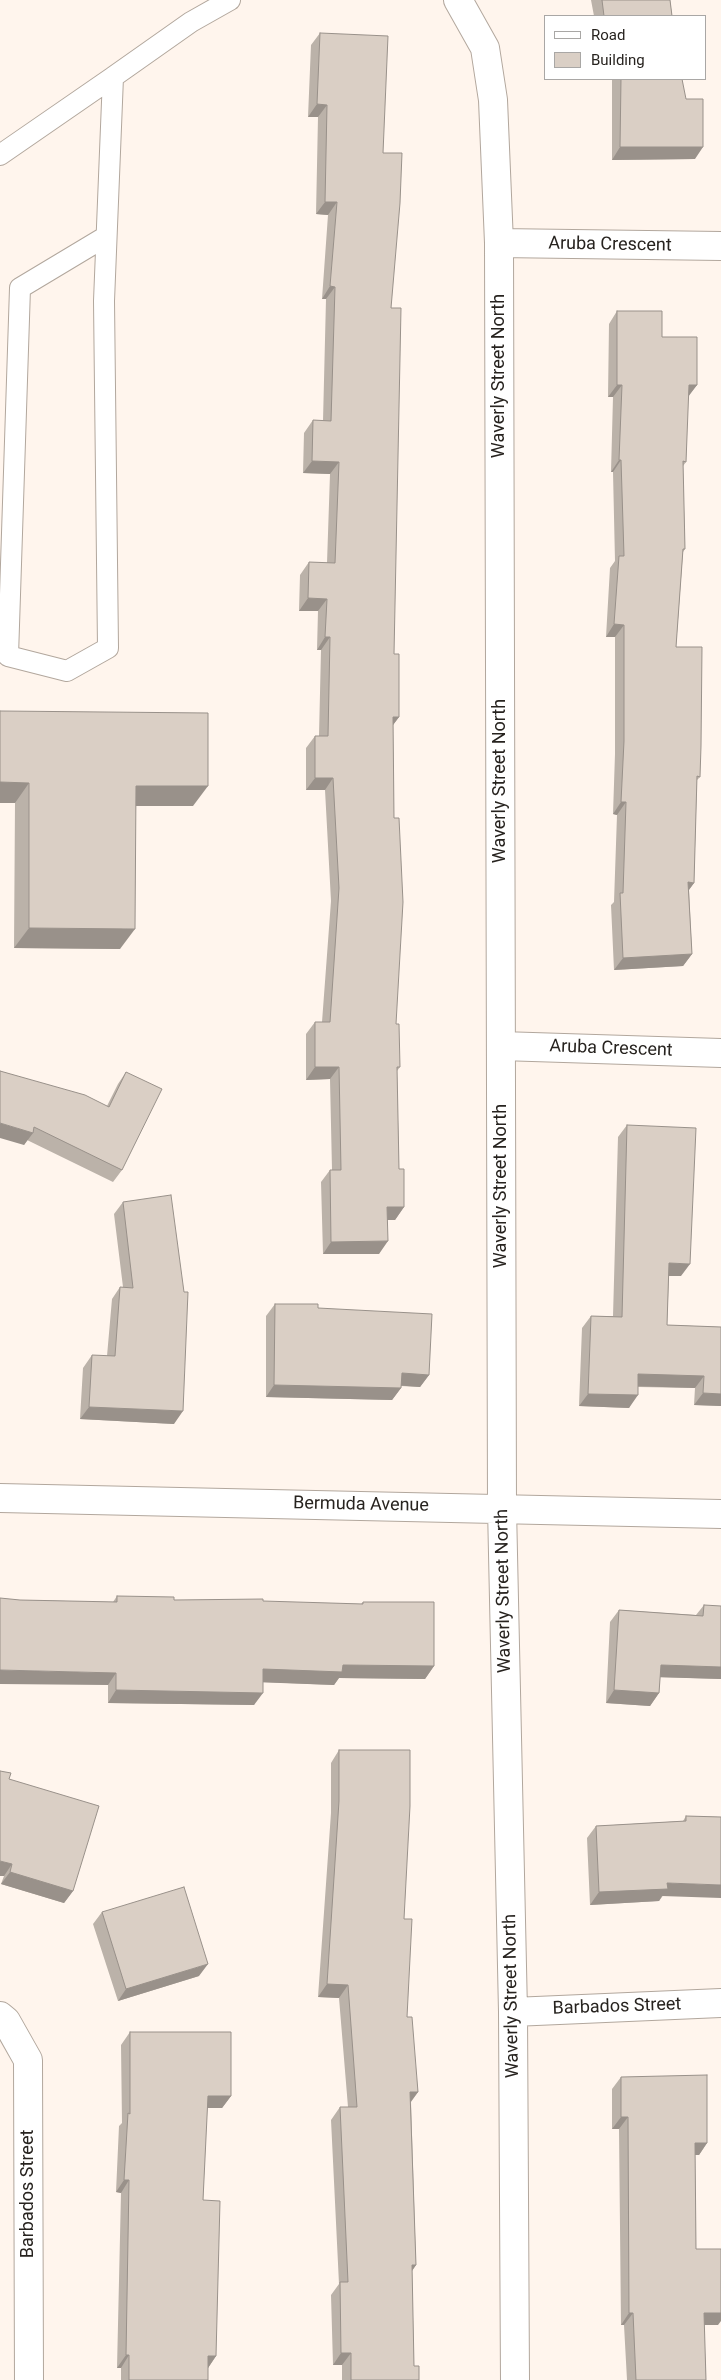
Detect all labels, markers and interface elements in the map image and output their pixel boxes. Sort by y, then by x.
legend [544,15,706,80]
text: Road [591,26,625,44]
text: Building [591,51,645,69]
street label: Aruba Crescent [548,233,672,257]
street label: Waverly Street North [488,294,510,458]
street label: Waverly Street North [489,699,511,863]
street label: Aruba Crescent [549,1036,673,1062]
street label: Waverly Street North [490,1104,512,1268]
street label: Bermuda Avenue [293,1493,429,1517]
street label: Waverly Street North [492,1509,516,1673]
street label: Waverly Street North [500,1914,524,2078]
street label: Barbados Street [552,1994,682,2020]
street label: Barbados Street [17,2130,39,2258]

